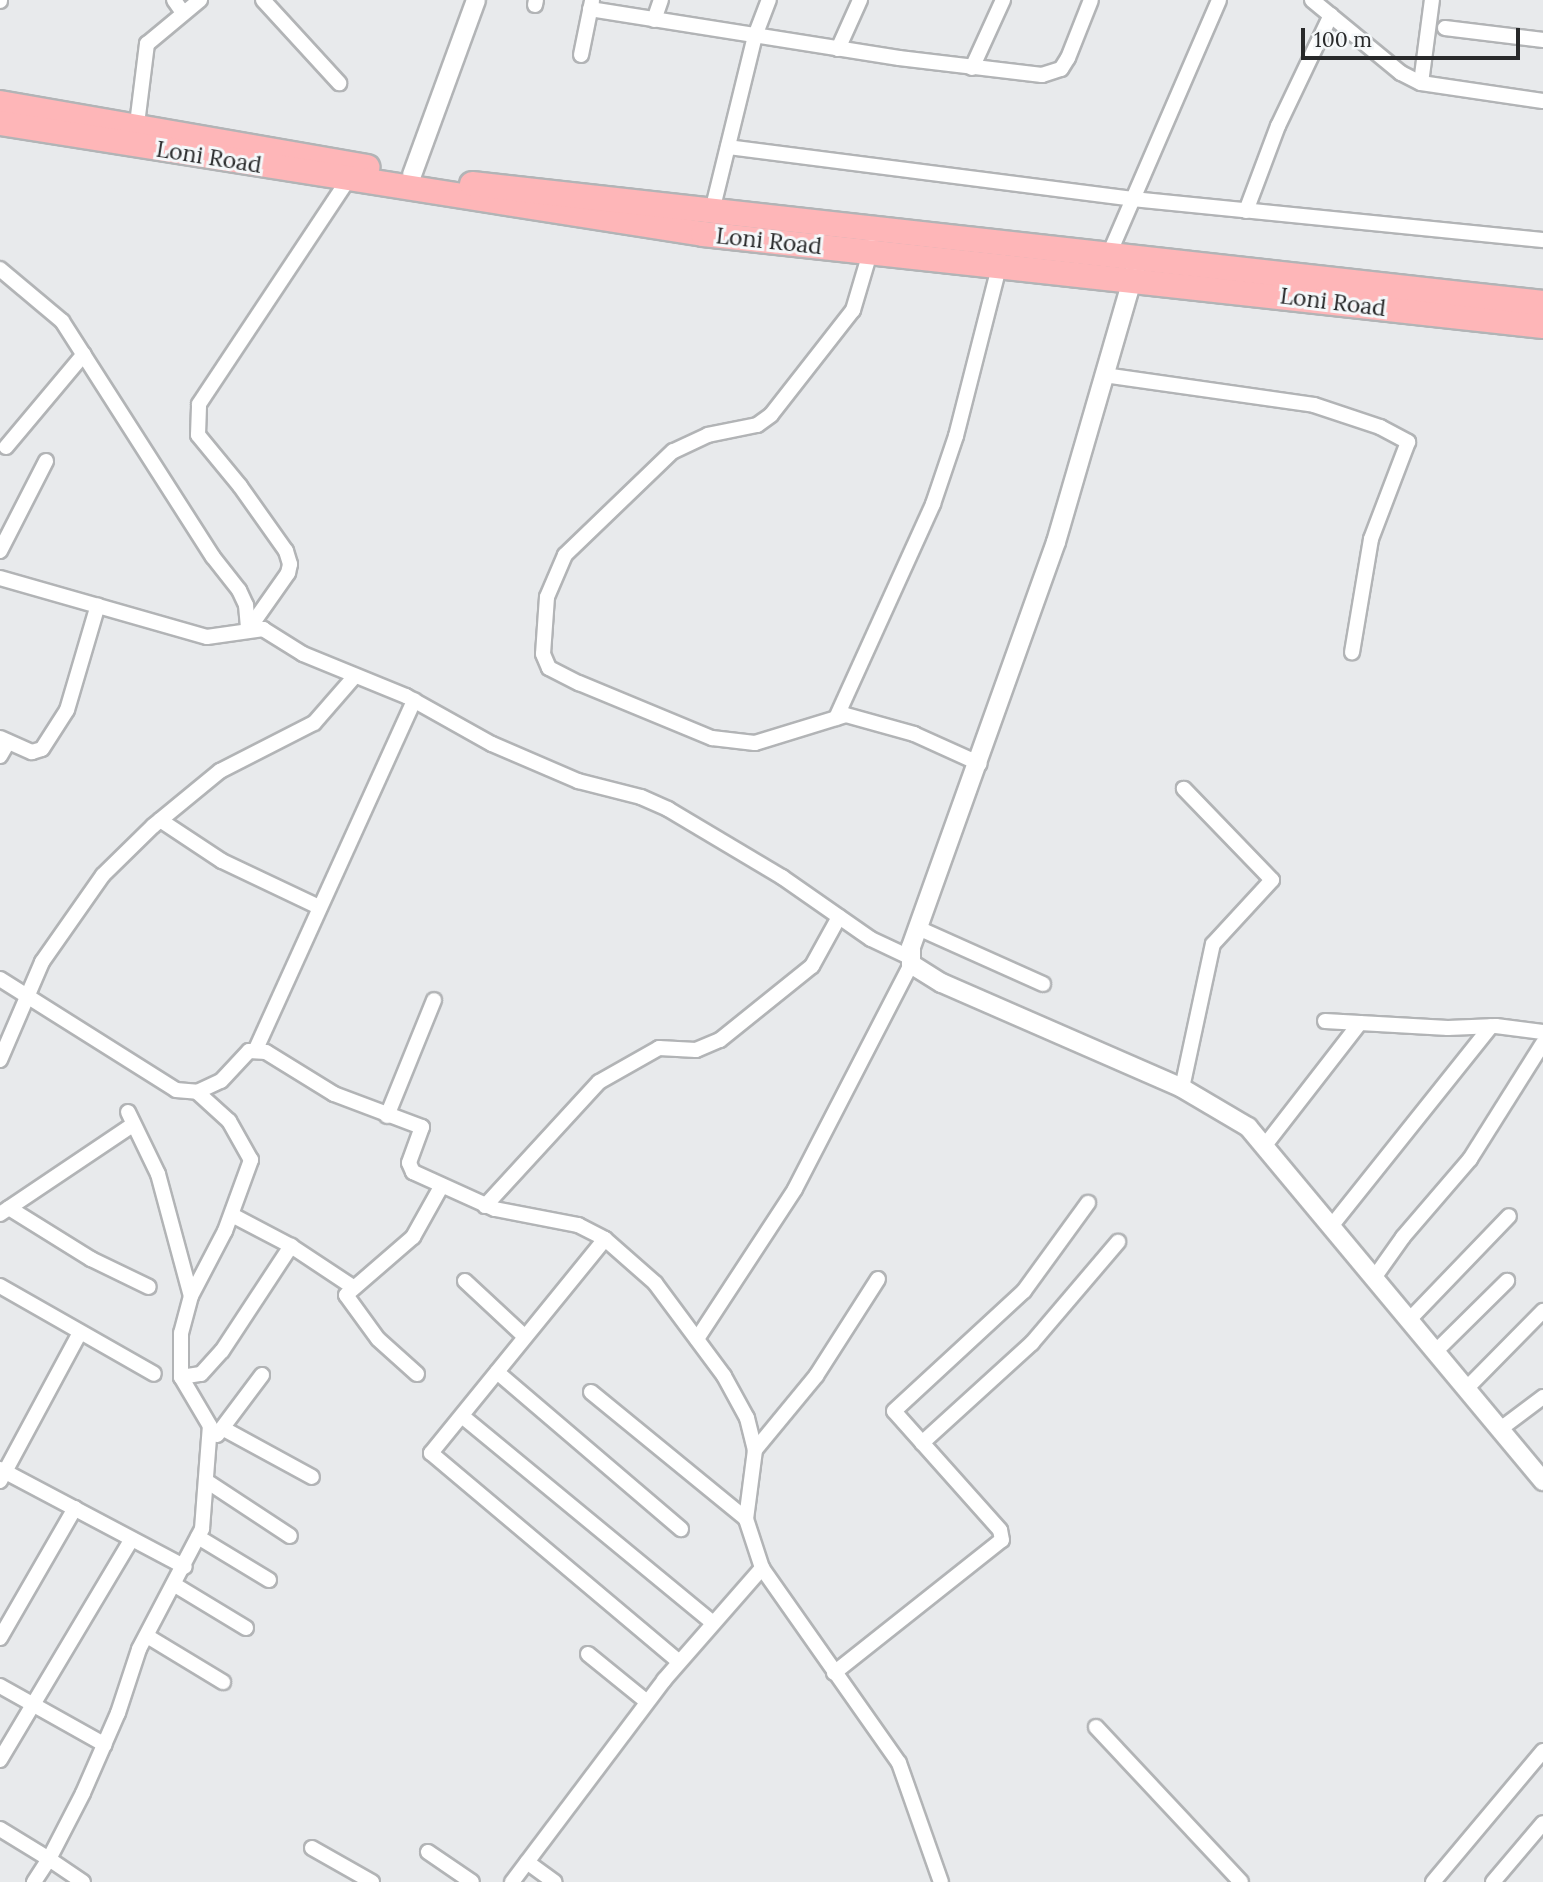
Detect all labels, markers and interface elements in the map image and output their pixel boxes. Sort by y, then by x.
scale bar [1305,14,1524,58]
text: 100 m [1314,26,1372,53]
street label: Loni Road [154,135,264,179]
street label: Loni Road [715,222,823,260]
street label: Loni Road [1278,282,1388,322]

